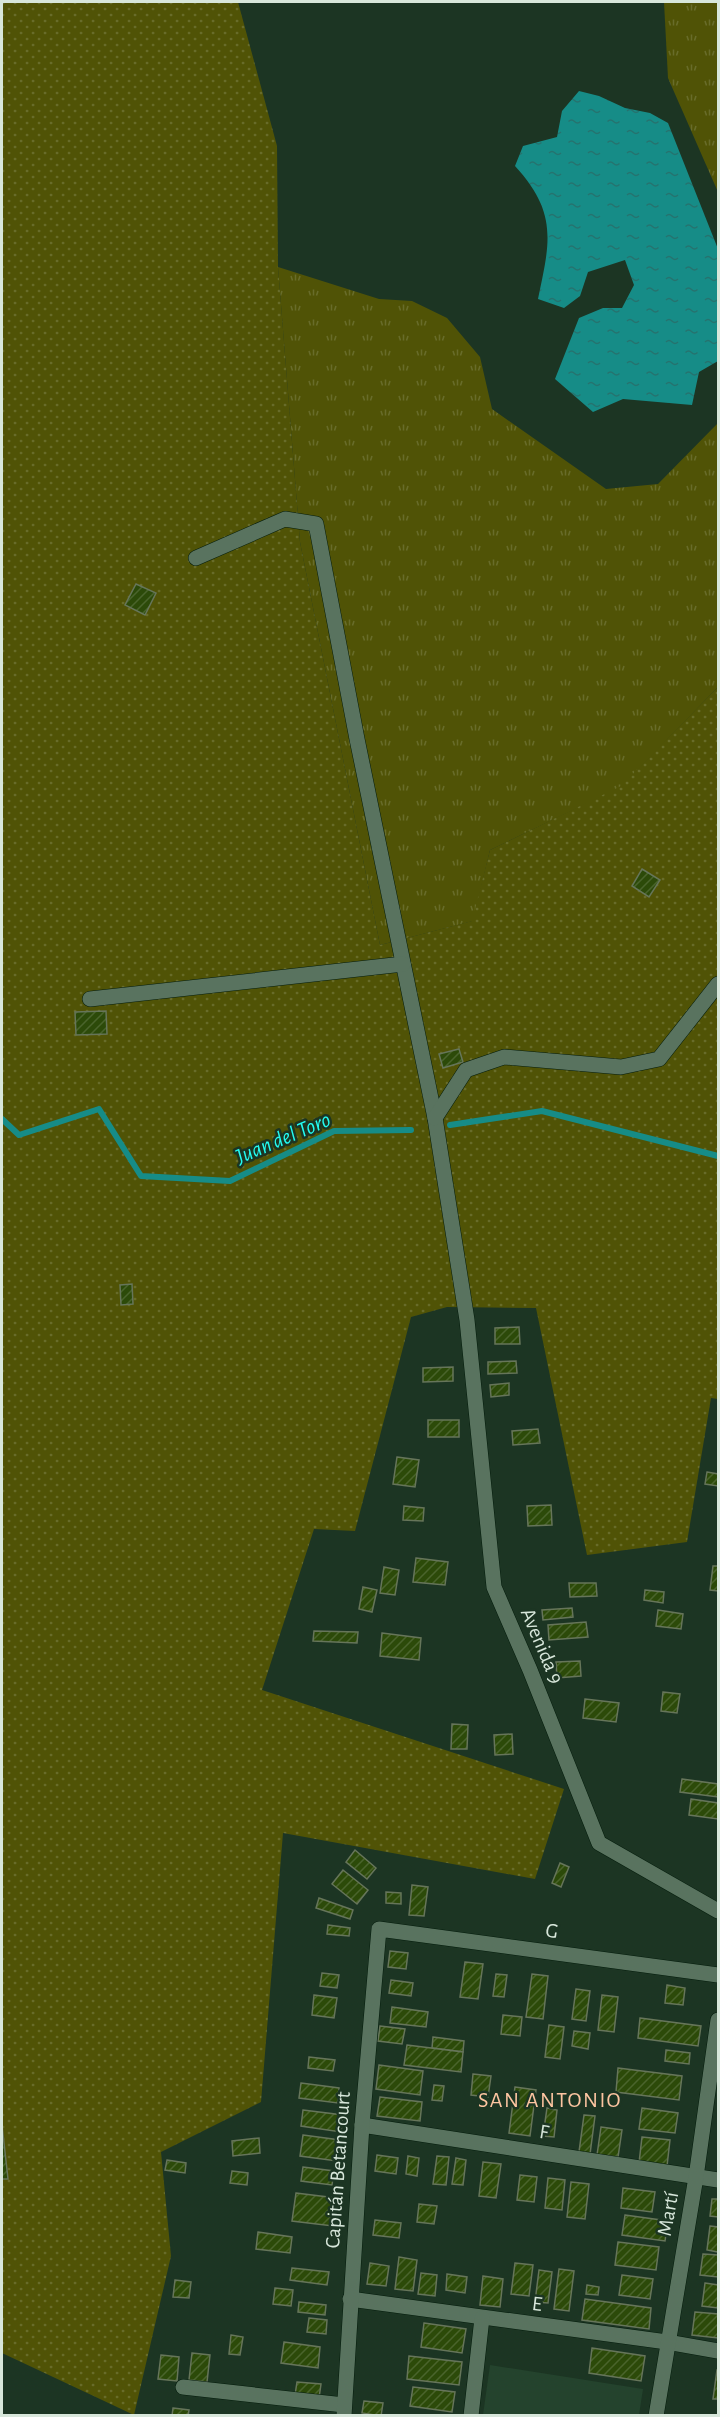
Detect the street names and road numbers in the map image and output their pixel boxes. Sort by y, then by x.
street label: Avenida 9 [517,1605,567,1687]
street label: G [544,1920,560,1942]
street label: Capitán Betancourt [322,2091,354,2249]
street label: F [538,2121,551,2143]
street label: Martí [654,2189,682,2238]
street label: E [531,2293,543,2315]

